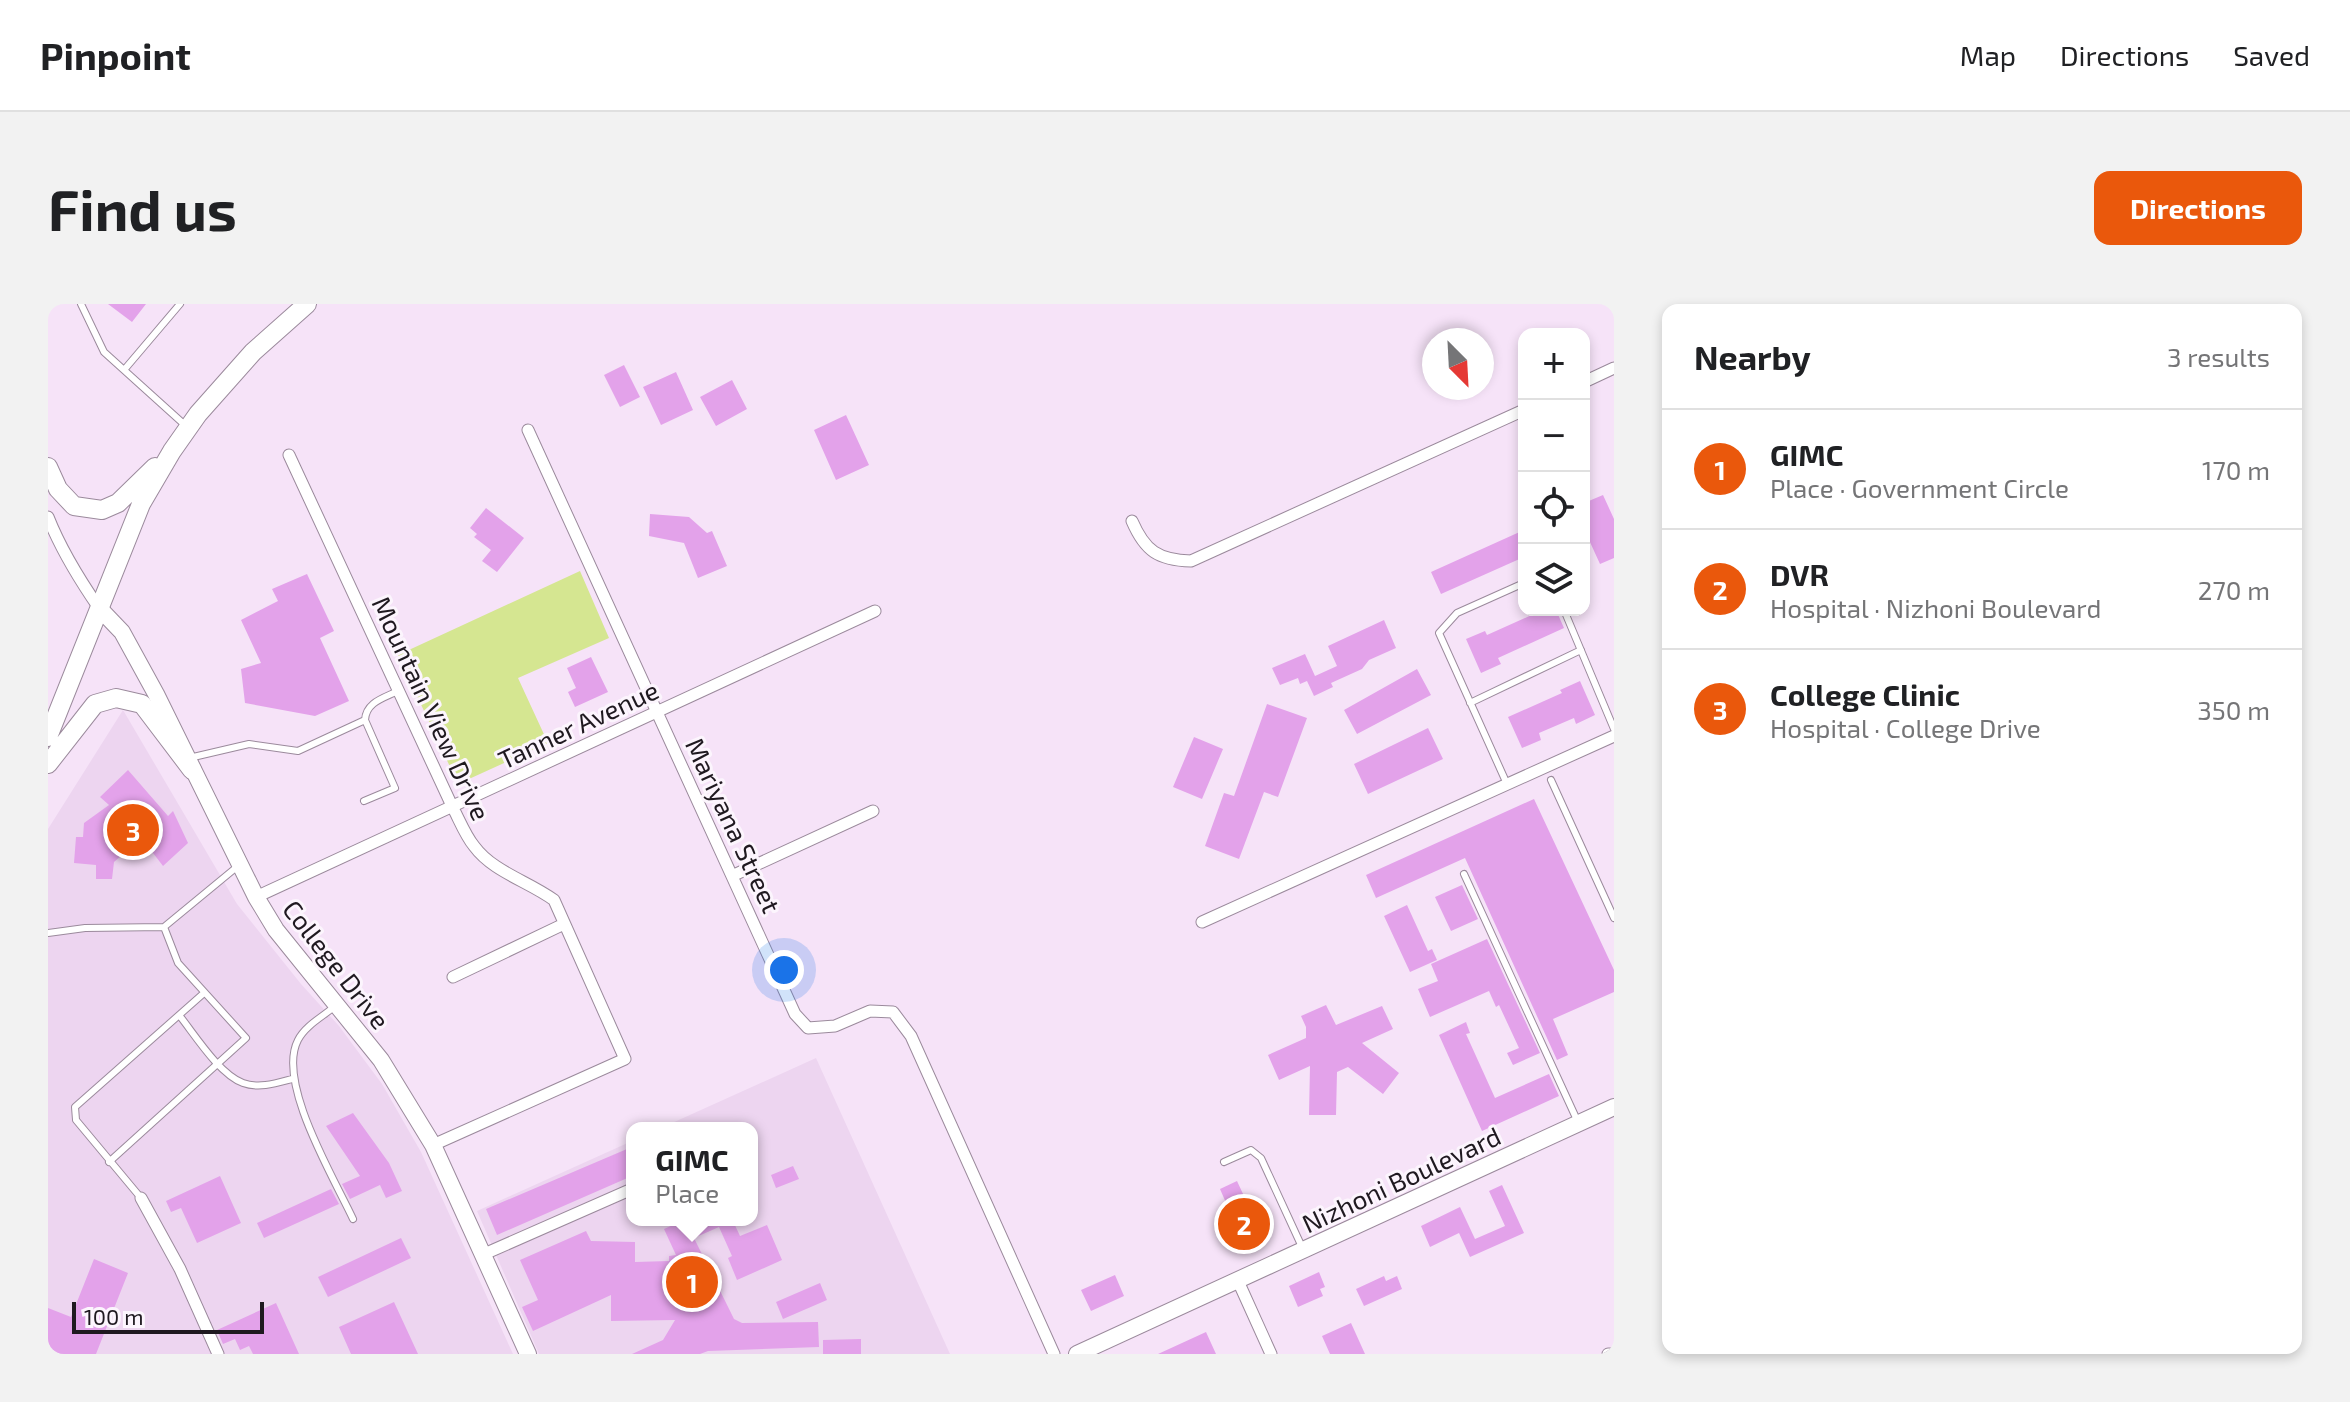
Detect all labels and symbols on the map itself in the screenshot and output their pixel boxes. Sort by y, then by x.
north arrow [1422,328,1494,400]
street label: Mountain View Drive [367,591,497,825]
street label: Tanner Avenue [493,673,663,775]
street label: Mariyana Street [680,733,788,917]
pin: 3 [107,800,159,860]
street label: College Drive [277,893,397,1035]
your location [764,950,804,990]
street label: Nizhoni Boulevard [1297,1119,1505,1239]
pin: 2 [1218,1194,1270,1254]
pin: 1 [666,1252,718,1312]
scale bar [72,1298,264,1334]

